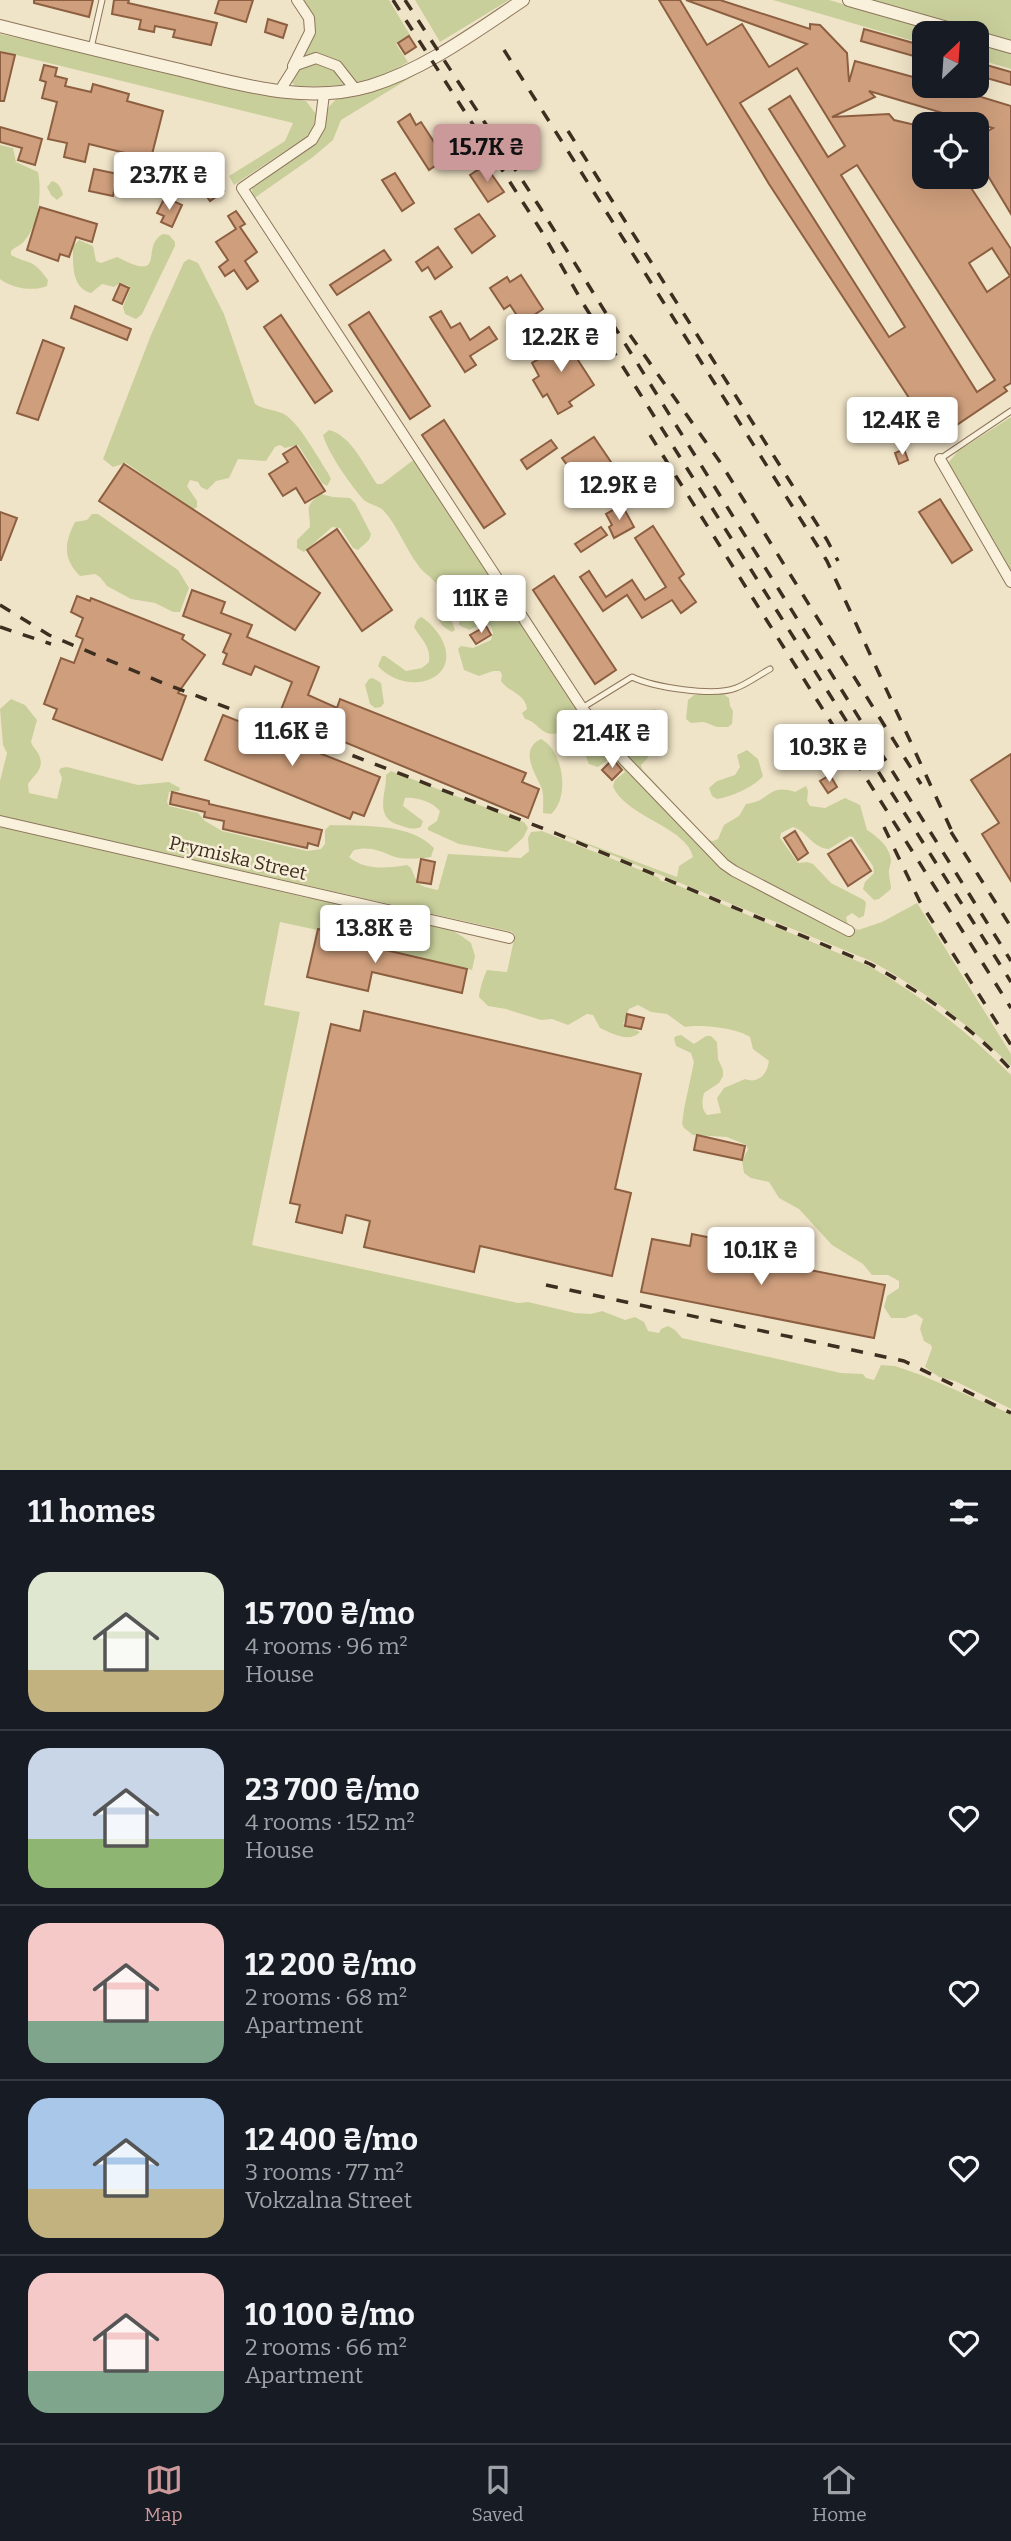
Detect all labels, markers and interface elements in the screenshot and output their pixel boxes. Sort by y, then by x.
north arrow [912,21,989,98]
map controls [912,21,989,189]
button: locate [912,112,989,189]
pin: 15.7K ₴ [422,124,552,184]
text: 15.7K ₴ [449,133,525,161]
pin: 23.7K ₴ [104,152,234,212]
text: 23.7K ₴ [130,161,208,189]
pin: 12.2K ₴ [496,314,626,374]
text: 12.2K ₴ [522,323,600,351]
pin: 12.4K ₴ [837,398,967,457]
text: 12.4K ₴ [863,406,941,434]
pin: 12.9K ₴ [554,462,684,522]
text: 12.9K ₴ [580,471,658,499]
pin: 11K ₴ [432,576,530,635]
text: 11K ₴ [453,584,509,612]
pin: 11.6K ₴ [227,708,357,768]
pin: 21.4K ₴ [547,710,677,770]
text: 11.6K ₴ [254,717,330,745]
text: 21.4K ₴ [573,719,651,747]
pin: 10.3K ₴ [764,724,894,784]
text: 10.3K ₴ [790,733,868,761]
street label: Prymiska Street [167,831,309,885]
pin: 13.8K ₴ [310,906,440,965]
text: 13.8K ₴ [336,914,414,942]
pin: 10.1K ₴ [696,1228,826,1287]
text: 10.1K ₴ [723,1236,799,1264]
icon: filters [945,1493,983,1531]
text: 11 homes [28,1494,156,1530]
text: 15 700 ₴/mo [245,1596,415,1632]
icon: home [84,1600,168,1684]
icon: heart [945,1623,983,1661]
text: 4 rooms · 96 m² [245,1632,408,1660]
text: House [245,1660,314,1688]
text: 23 700 ₴/mo [245,1772,420,1808]
icon: home [84,1776,168,1860]
icon: heart [945,1799,983,1837]
text: 4 rooms · 152 m² [245,1808,415,1836]
text: House [245,1836,314,1864]
text: 12 200 ₴/mo [245,1947,417,1983]
icon: home [84,1951,168,2035]
icon: heart [945,1974,983,2012]
text: 2 rooms · 68 m² [245,1983,407,2011]
text: Apartment [245,2011,363,2039]
text: 12 400 ₴/mo [245,2122,418,2158]
icon: home [84,2126,168,2210]
icon: heart [945,2149,983,2187]
text: 3 rooms · 77 m² [245,2158,404,2186]
text: Vokzalna Street [245,2186,412,2214]
text: 10 100 ₴/mo [245,2297,415,2333]
icon: home [84,2301,168,2385]
icon: heart [945,2324,983,2362]
text: 2 rooms · 66 m² [245,2333,407,2361]
text: Apartment [245,2361,363,2389]
tab: Map [144,2461,183,2526]
tab: Saved [471,2461,524,2526]
tab: Home [812,2461,867,2526]

